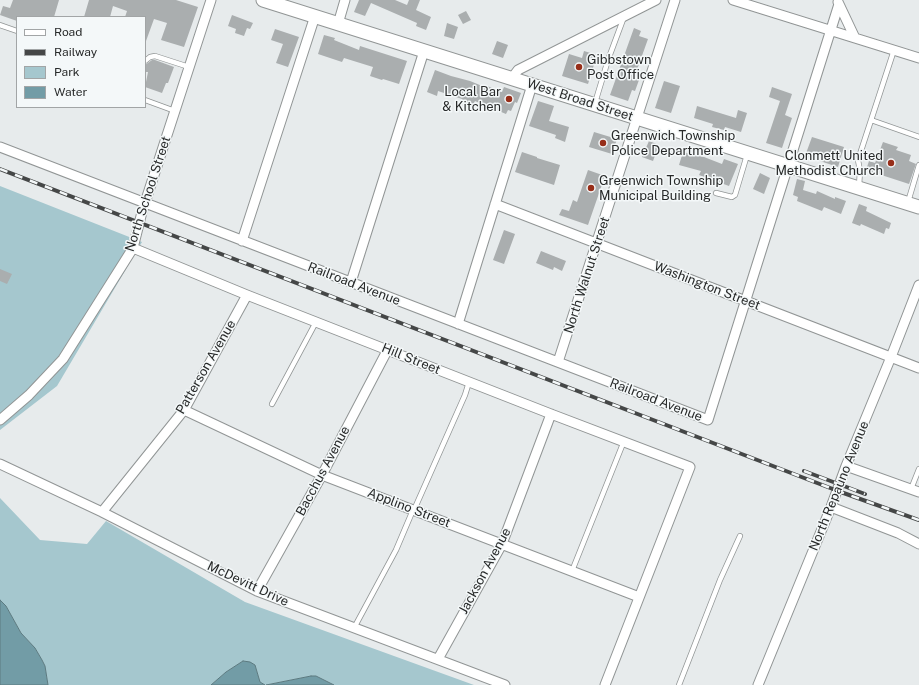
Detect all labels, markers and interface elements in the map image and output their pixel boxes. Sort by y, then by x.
legend [16,16,146,108]
text: Road [54,25,82,39]
text: Railway [54,45,97,59]
place label: Gibbstown Post Office [587,52,654,83]
marker: Gibbstown Post Office [574,62,584,72]
text: Park [54,65,80,79]
street label: West Broad Street [525,75,635,125]
place label: Local Bar & Kitchen [442,84,501,115]
text: Water [54,85,87,99]
marker: Local Bar & Kitchen [504,94,514,104]
place label: Greenwich Township Police Department [611,128,735,159]
street label: North School Street [122,134,174,254]
marker: Greenwich Township Police Department [598,138,608,148]
place label: Clonmett United Methodist Church [775,148,883,179]
marker: Clonmett United Methodist Church [886,158,896,168]
place label: Greenwich Township Municipal Building [599,173,723,204]
marker: Greenwich Township Municipal Building [586,183,596,193]
street label: North Walnut Street [561,215,613,335]
street label: Washington Street [652,258,762,314]
street label: Railroad Avenue [305,259,403,309]
street label: Patterson Avenue [173,317,239,417]
street label: Hill Street [379,340,443,378]
street label: Railroad Avenue [607,375,705,425]
street label: North Repauno Avenue [806,419,872,553]
street label: Bacchus Avenue [293,423,353,519]
street label: Applino Street [365,485,453,531]
street label: Jackson Avenue [456,525,514,617]
street label: McDevitt Drive [205,558,291,610]

